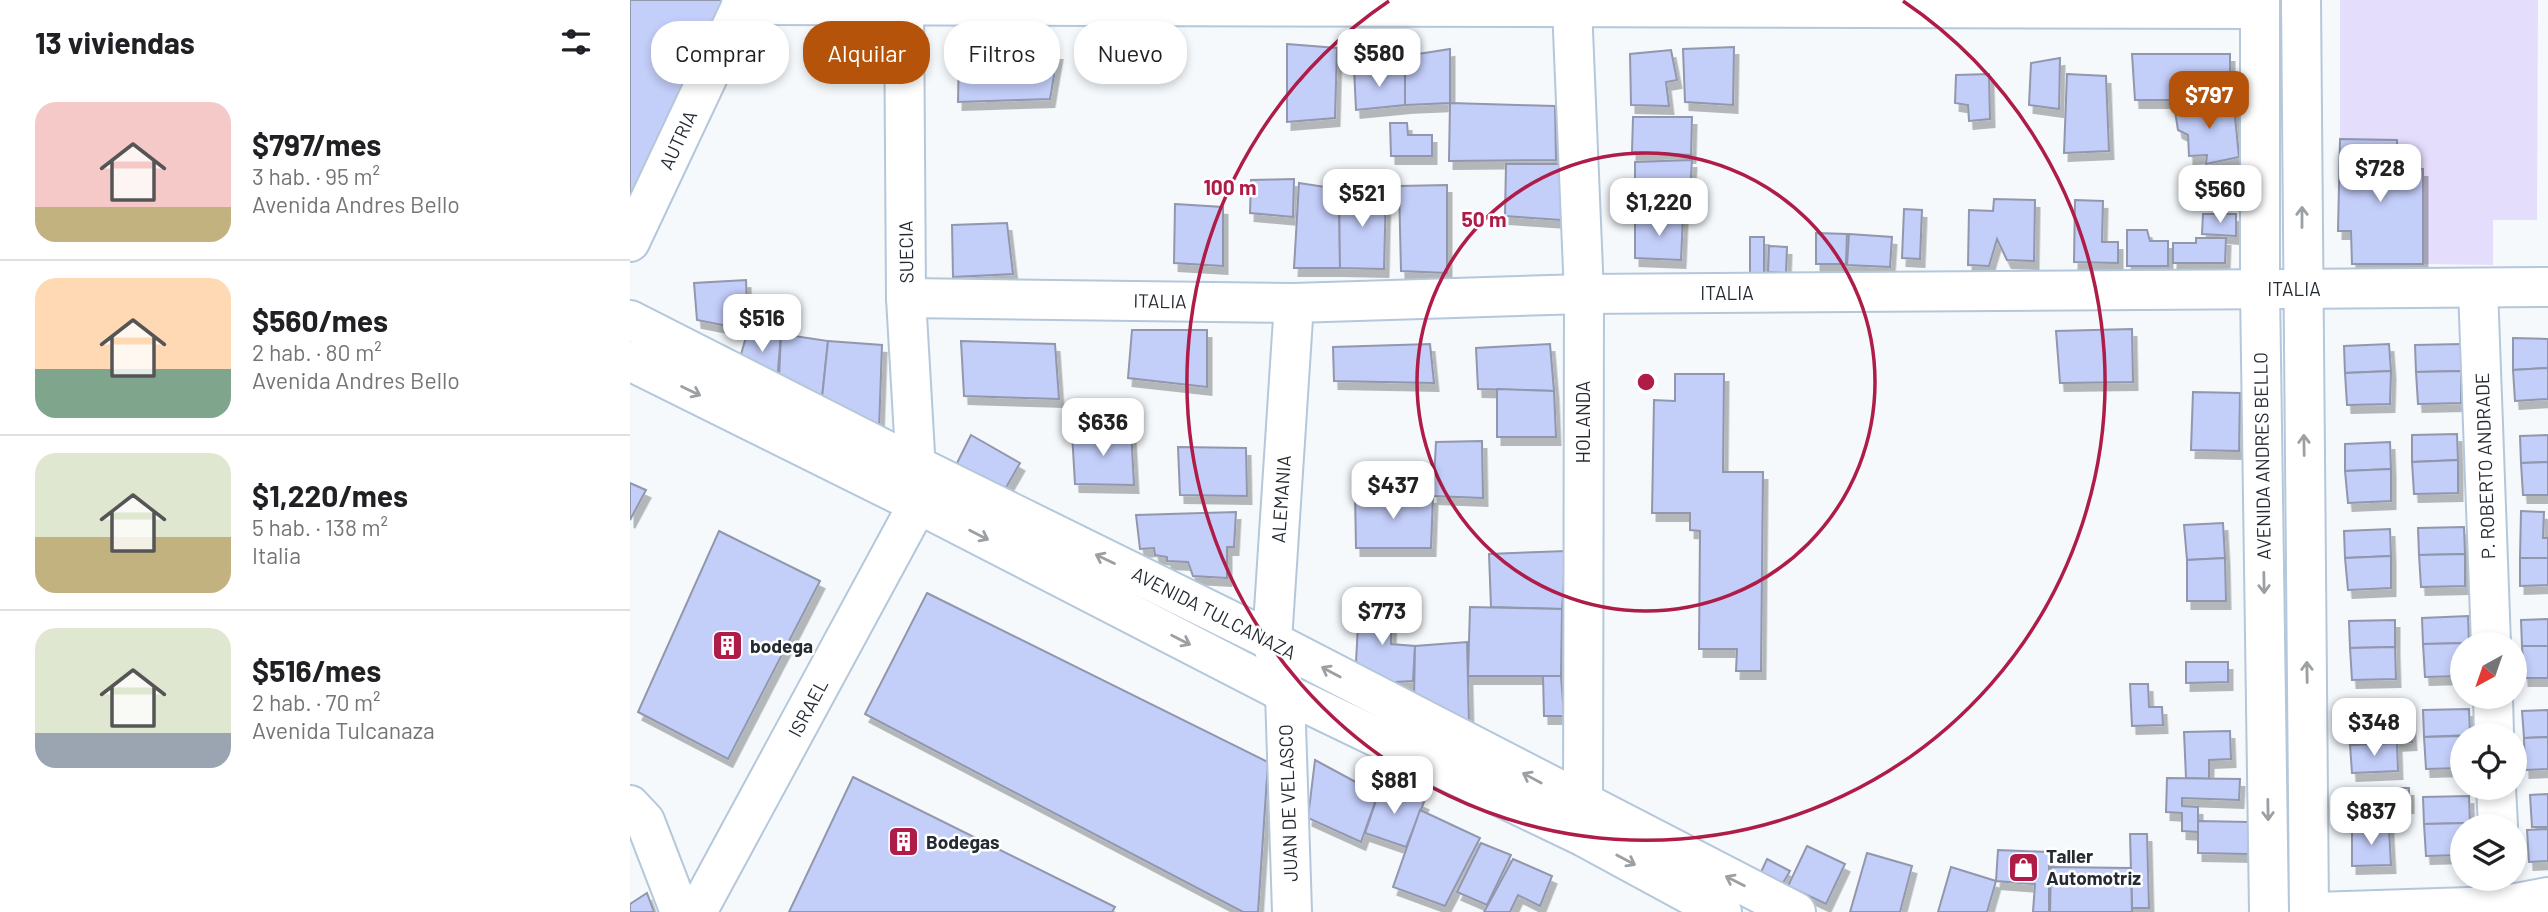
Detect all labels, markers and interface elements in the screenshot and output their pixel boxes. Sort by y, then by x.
chip: Comprar [651,21,789,84]
chip: Alquilar [803,21,930,84]
chip: Filtros [944,21,1060,84]
chip: Nuevo [1074,21,1187,84]
icon: filters [557,23,595,61]
text: 13 viviendas [35,24,195,60]
pin: $580 [1338,29,1420,89]
text: $580 [1353,38,1405,66]
pin: $797 [2168,72,2250,131]
text: $797 [2185,80,2233,108]
street label: AUTRIA [654,107,701,173]
text: $797/mes [252,126,381,162]
icon: home [91,130,175,214]
pin: $728 [2339,144,2421,204]
text: $728 [2355,153,2405,181]
text: 3 hab. · 95 m² [252,162,380,190]
pin: $560 [2179,166,2261,225]
pin: $521 [1321,170,1403,229]
text: 100 m [1203,174,1257,199]
text: $560 [2194,174,2246,202]
text: $521 [1339,178,1385,206]
pin: $1,220 [1602,178,1716,238]
text: $1,220 [1626,187,1692,215]
text: Avenida Andres Bello [252,190,460,218]
text: 50 m [1461,206,1507,231]
one-way arrow [2296,206,2309,229]
street label: SUECIA [893,220,918,284]
street label: ITALIA [2267,277,2321,300]
street label: ITALIA [1700,281,1754,304]
street label: ITALIA [1133,289,1187,312]
pin: $516 [721,294,803,354]
text: $560/mes [252,302,388,338]
text: $516 [739,303,785,331]
icon: home [91,306,175,390]
text: 2 hab. · 80 m² [252,338,382,366]
street label: AVENIDA ANDRES BELLO [2248,352,2275,560]
text: Avenida Andres Bello [252,366,460,394]
centre of rings [1634,370,1658,394]
street label: P. ROBERTO ANDRADE [2470,372,2499,560]
street label: HOLANDA [1571,381,1594,463]
one-way arrow [680,385,701,399]
pin: $636 [1062,398,1144,458]
text: $636 [1078,407,1128,435]
one-way arrow [2298,434,2311,457]
street label: ALEMANIA [1266,454,1295,544]
pin: $437 [1352,462,1434,521]
text: $437 [1368,470,1418,498]
text: $1,220/mes [252,477,408,513]
icon: home [91,481,175,565]
text: 5 hab. · 138 m² [252,513,388,541]
one-way arrow [968,529,989,542]
text: Italia [252,541,301,569]
one-way arrow [1095,552,1116,566]
street label: AVENIDA TULCANAZA [1128,561,1300,664]
one-way arrow [2258,571,2271,594]
pin: $773 [1341,588,1423,647]
text: $773 [1358,596,1406,624]
building icon: bodega [710,629,744,663]
north arrow [2450,632,2527,709]
map controls [2450,632,2527,891]
one-way arrow [1170,633,1191,647]
place label: bodega [750,634,813,657]
text: $516/mes [252,652,381,688]
icon: home [91,656,175,740]
one-way arrow [2300,661,2313,684]
one-way arrow [1321,665,1342,679]
street label: ISRAEL [783,675,832,741]
text: 2 hab. · 70 m² [252,688,381,716]
pin: $348 [2333,698,2415,758]
text: $348 [2348,707,2400,735]
text: Avenida Tulcanaza [252,716,435,744]
button: locate [2450,723,2527,800]
street label: JUAN DE VELASCO [1273,724,1302,882]
pin: $881 [1353,756,1435,816]
text: $881 [1371,765,1417,793]
one-way arrow [1522,770,1543,784]
pin: $837 [2330,788,2412,847]
text: $837 [2346,796,2396,824]
one-way arrow [2261,798,2275,821]
button: layers [2450,814,2527,891]
building icon: Bodegas [886,825,920,859]
place label: Bodegas [926,830,1000,853]
place label: Taller Automotriz [2046,844,2141,889]
shop icon: Taller Automotriz [2006,850,2040,884]
one-way arrow [1616,853,1636,867]
one-way arrow [1725,874,1746,888]

